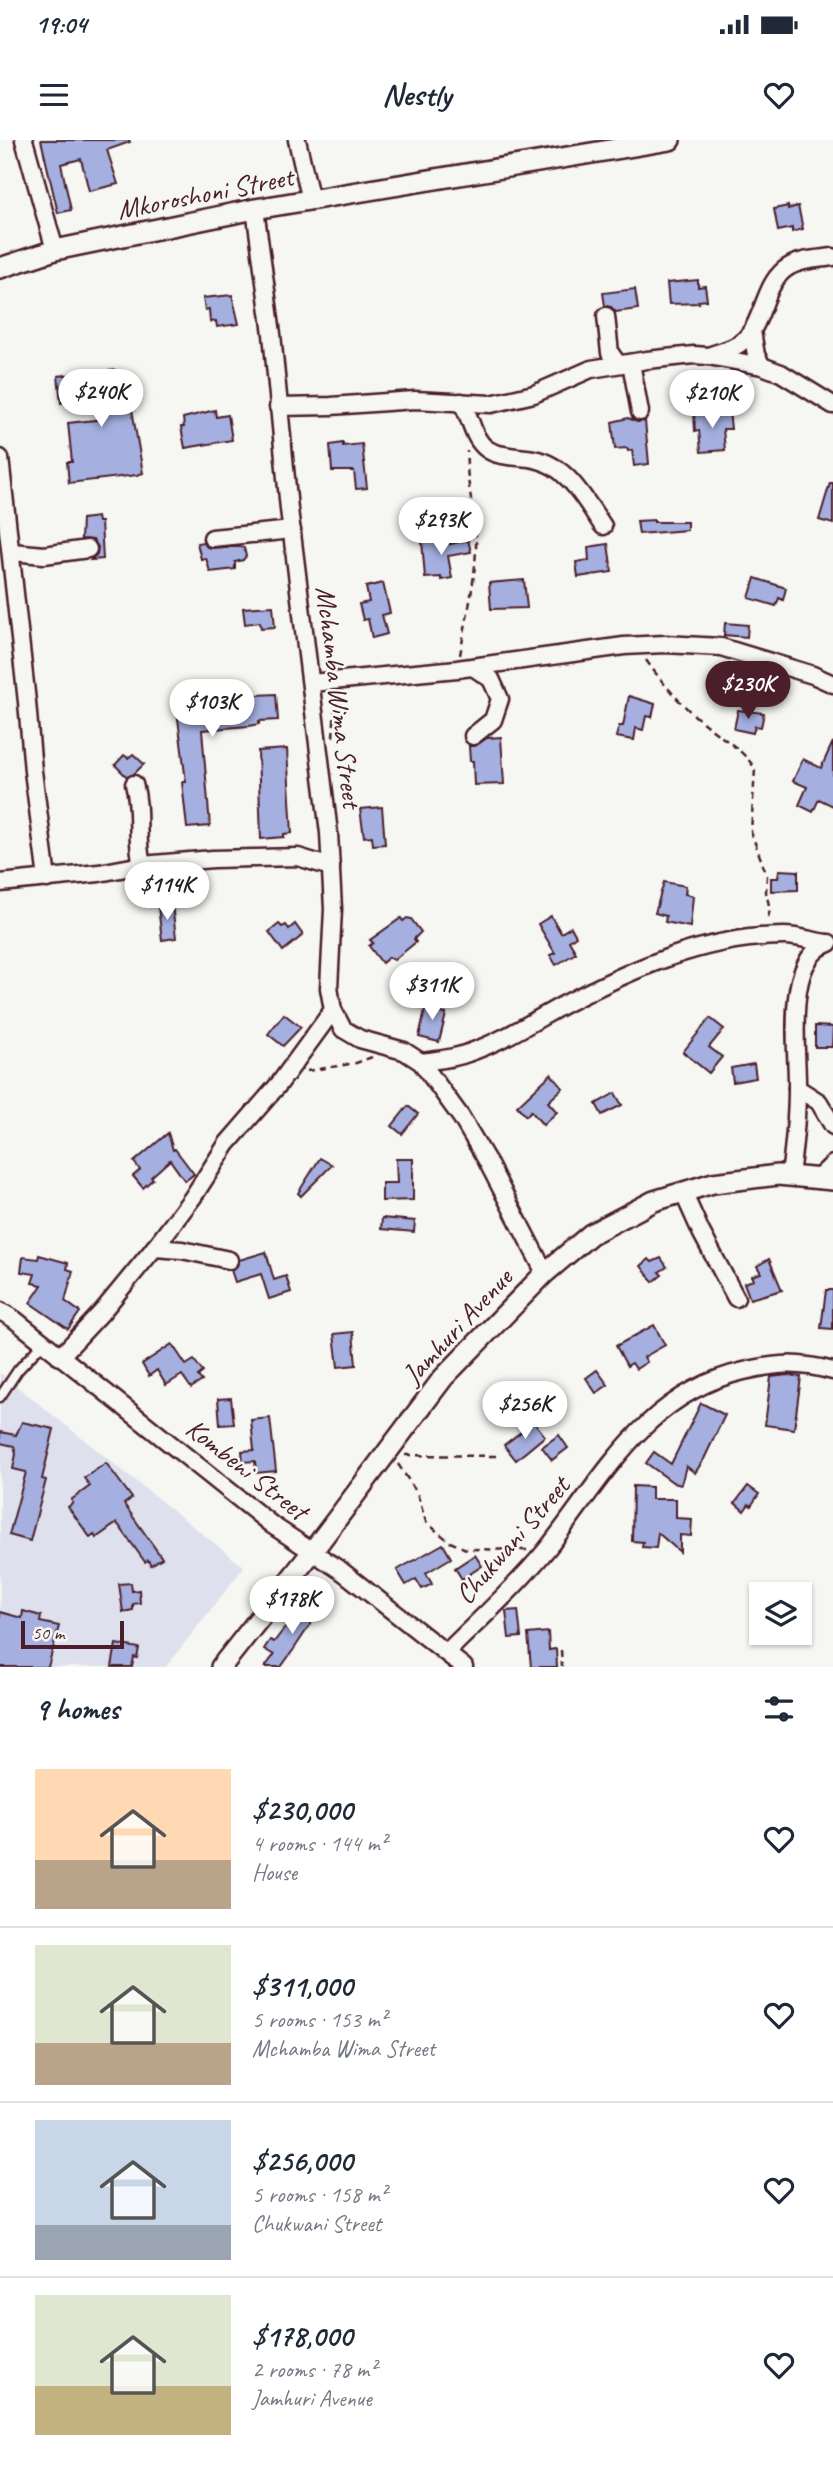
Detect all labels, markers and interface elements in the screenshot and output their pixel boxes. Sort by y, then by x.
text: 19:04 [35,8,87,41]
text: Nestly [382,74,451,115]
icon: menu [35,76,73,114]
icon: heart [760,76,798,114]
street label: Mkoroshoni Street [114,158,299,227]
pin: $240K [52,370,150,429]
pin: $210K [663,370,761,430]
text: $240K [74,377,128,406]
text: $210K [685,378,739,407]
pin: $293K [392,498,490,557]
text: $293K [415,505,467,534]
street label: Mchamba Wima Street [308,584,370,812]
pin: $230K [699,662,797,721]
text: $230K [721,669,775,698]
pin: $103K [163,680,261,739]
text: $103K [185,687,239,716]
pin: $114K [118,862,216,922]
text: $114K [140,870,194,899]
pin: $311K [383,962,481,1022]
text: $311K [405,970,459,999]
street label: Jamhuri Avenue [393,1259,521,1393]
pin: $256K [476,1382,574,1441]
text: $256K [498,1389,552,1418]
street label: Kombeni Street [179,1411,318,1530]
street label: Chukwani Street [447,1467,579,1611]
pin: $178K [243,1576,341,1636]
map controls [749,1582,812,1645]
button: layers [749,1582,812,1645]
text: $178K [266,1584,319,1613]
scale bar [21,1618,124,1650]
text: 50 m [32,1621,64,1645]
text: 9 homes [35,1690,119,1728]
icon: filters [760,1690,798,1728]
text: $230,000 [252,1791,352,1829]
icon: home [91,1797,175,1881]
icon: heart [760,1820,798,1858]
text: 4 rooms · 144 m² [252,1829,387,1858]
text: House [252,1858,297,1887]
text: $311,000 [252,1967,352,2005]
icon: home [91,1973,175,2057]
icon: heart [760,1996,798,2034]
text: 5 rooms · 153 m² [252,2005,387,2034]
text: Mchamba Wima Street [252,2034,435,2063]
text: $256,000 [252,2142,353,2180]
icon: home [91,2148,175,2232]
icon: heart [760,2171,798,2209]
text: 5 rooms · 158 m² [252,2180,387,2209]
text: Chukwani Street [252,2209,381,2238]
text: $178,000 [252,2317,352,2355]
icon: home [91,2323,175,2407]
icon: heart [760,2346,798,2384]
text: 2 rooms · 78 m² [252,2355,376,2384]
text: Jamhuri Avenue [252,2384,372,2413]

